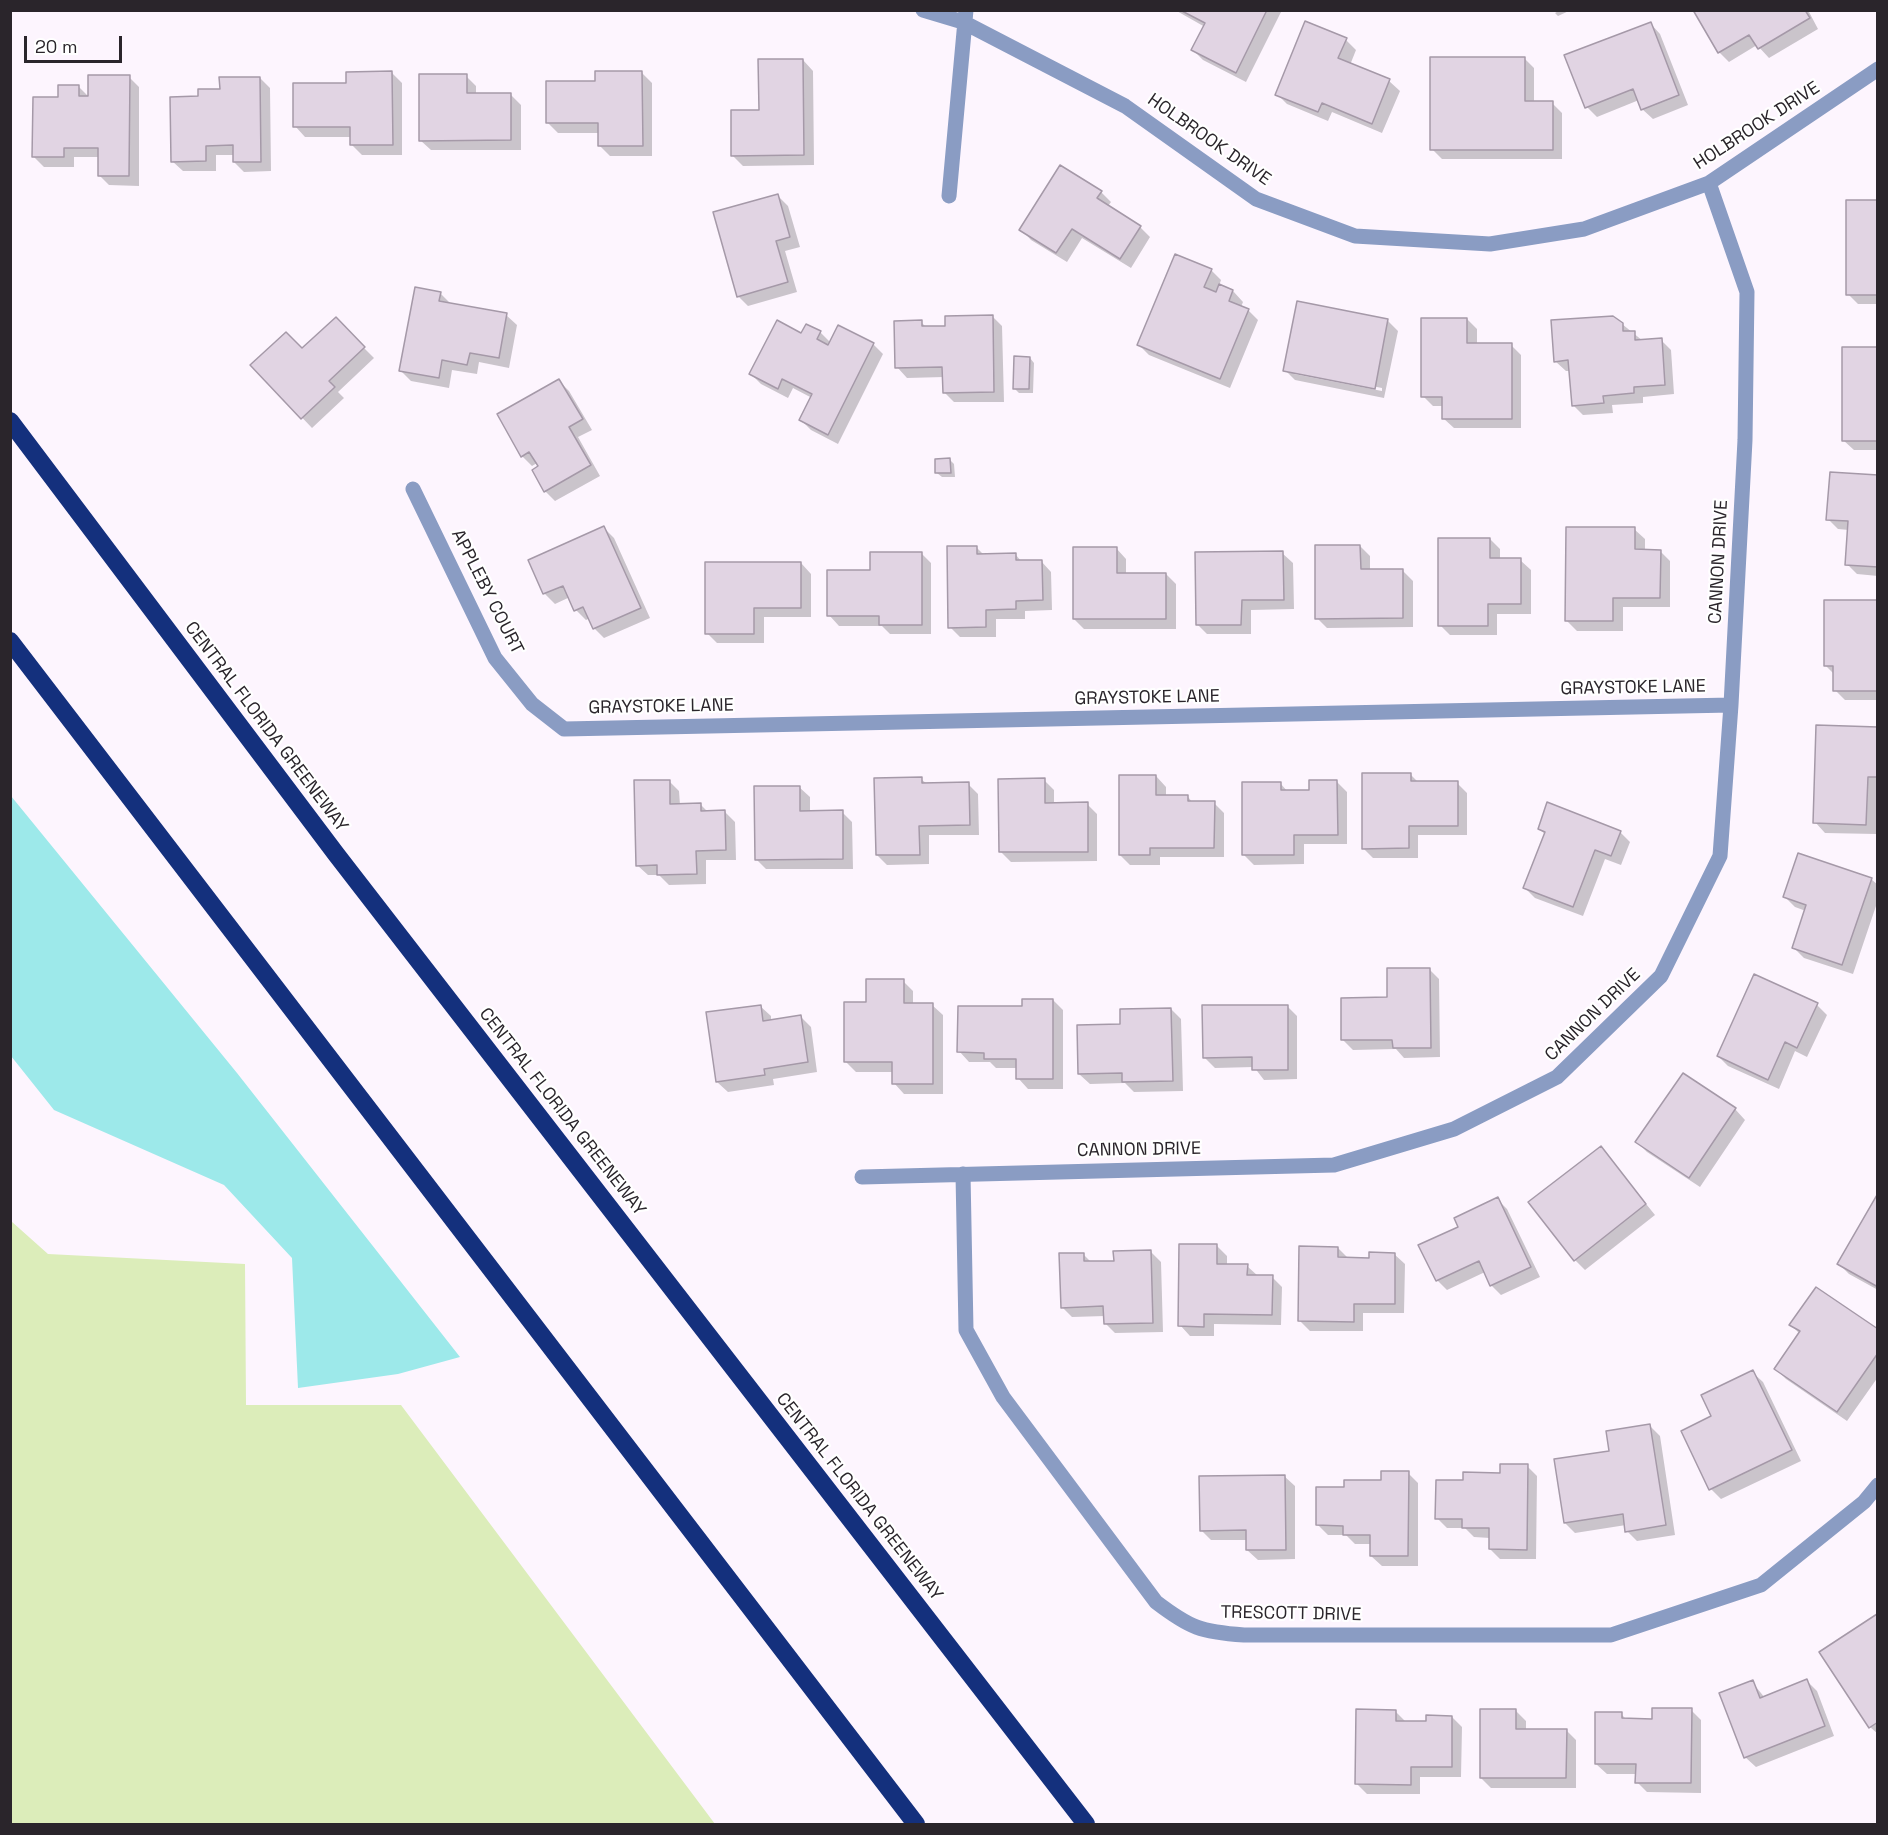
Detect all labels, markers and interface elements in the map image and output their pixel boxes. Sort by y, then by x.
scale bar [27,24,124,62]
text: 20 m [35,35,78,58]
street label: HOLBROOK DRIVE [1690,77,1824,175]
street label: HOLBROOK DRIVE [1143,89,1275,191]
street label: CANNON DRIVE [1705,499,1733,625]
street label: APPLEBY COURT [446,526,528,658]
street label: CENTRAL FLORIDA GREENEWAY [180,618,352,836]
street label: GRAYSTOKE LANE [1560,676,1706,700]
street label: GRAYSTOKE LANE [1074,686,1220,710]
street label: GRAYSTOKE LANE [588,695,734,719]
street label: CANNON DRIVE [1541,964,1645,1066]
street label: CENTRAL FLORIDA GREENEWAY [474,1004,650,1220]
street label: CANNON DRIVE [1077,1138,1201,1162]
street label: CENTRAL FLORIDA GREENEWAY [771,1389,947,1605]
street label: TRESCOTT DRIVE [1220,1602,1362,1626]

